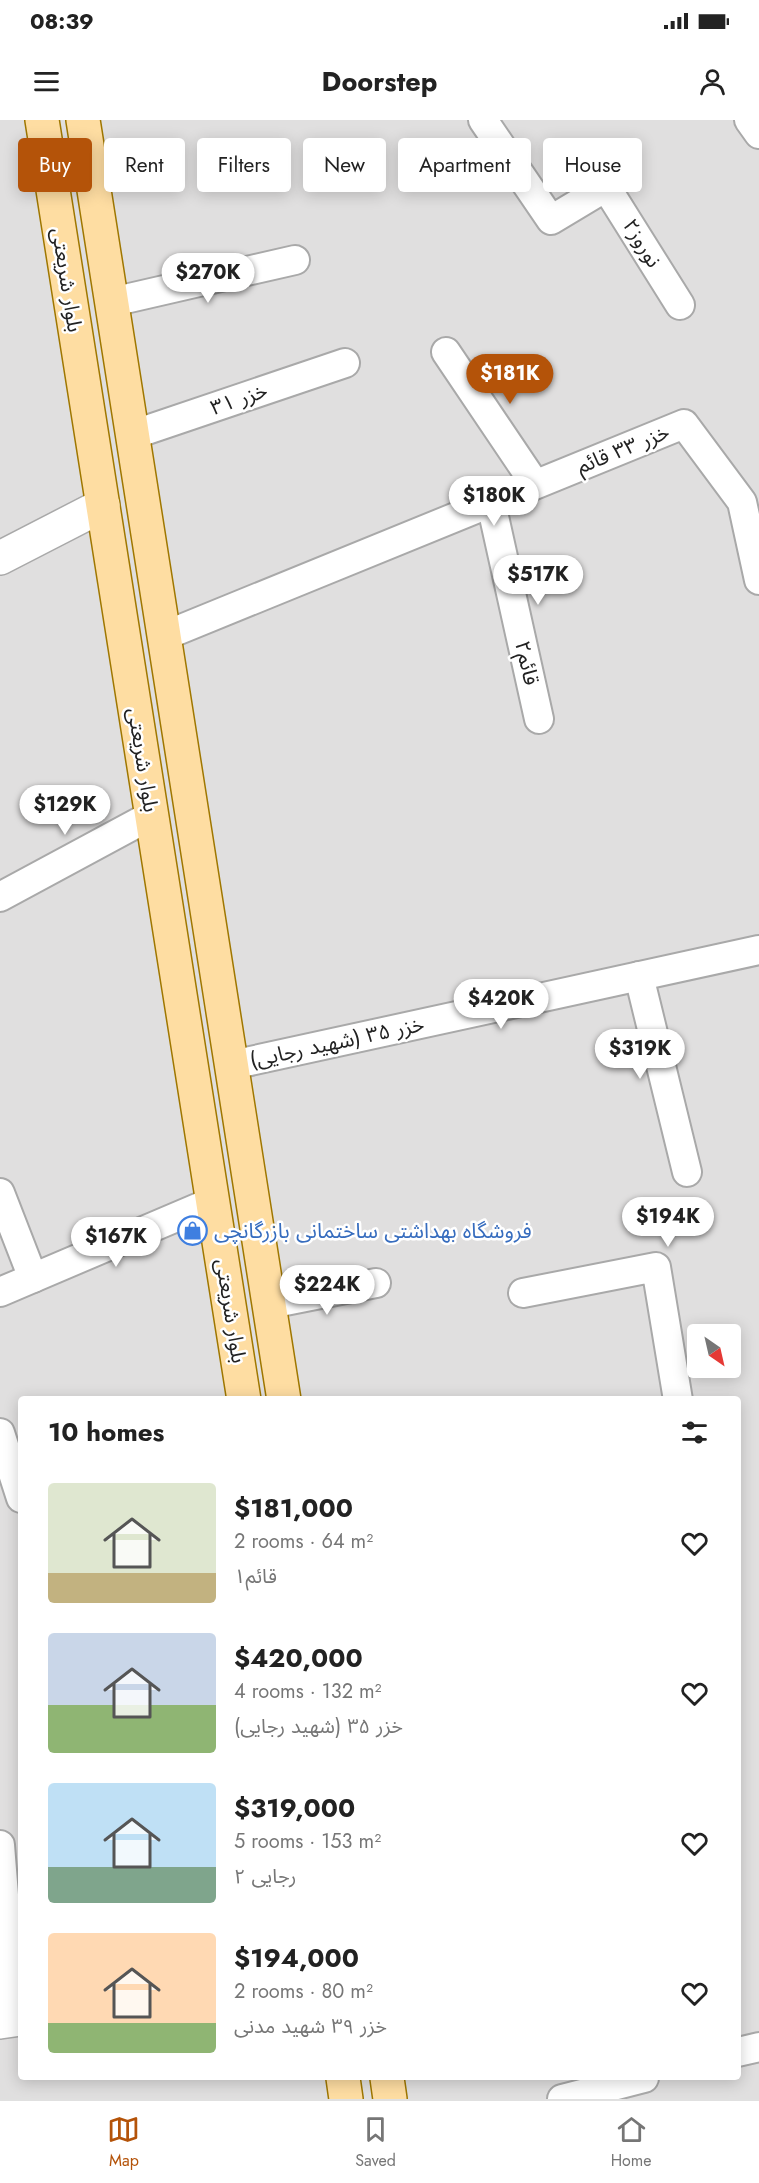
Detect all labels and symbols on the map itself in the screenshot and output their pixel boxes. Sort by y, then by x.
street label: نوروز۲ [615,213,669,273]
street label: بلوار شریعتی [44,226,90,334]
pin: $270K [166,253,250,304]
pin: $181K [468,354,552,405]
street label: خزر ۳۱ [206,375,272,423]
street label: خزر ۳۳ قائم [572,417,674,481]
pin: $180K [452,476,536,527]
pin: $517K [496,555,580,606]
street label: قائم۲ [507,638,547,688]
street label: بلوار شریعتی [120,706,166,814]
pin: $129K [23,785,107,836]
pin: $420K [459,979,543,1030]
street label: خزر ۳۵ (شهید رجایی) [247,1009,427,1075]
pin: $319K [598,1029,682,1080]
pin: $194K [626,1197,710,1248]
shop icon: فروشگاه بهداشتی ساختمانی بازرگانچی [177,1215,209,1247]
place label: فروشگاه بهداشتی ساختمانی بازرگانچی [214,1216,532,1246]
pin: $167K [74,1217,158,1268]
street label: بلوار شریعتی [208,1257,254,1365]
pin: $224K [285,1265,369,1316]
north arrow [687,1324,741,1378]

